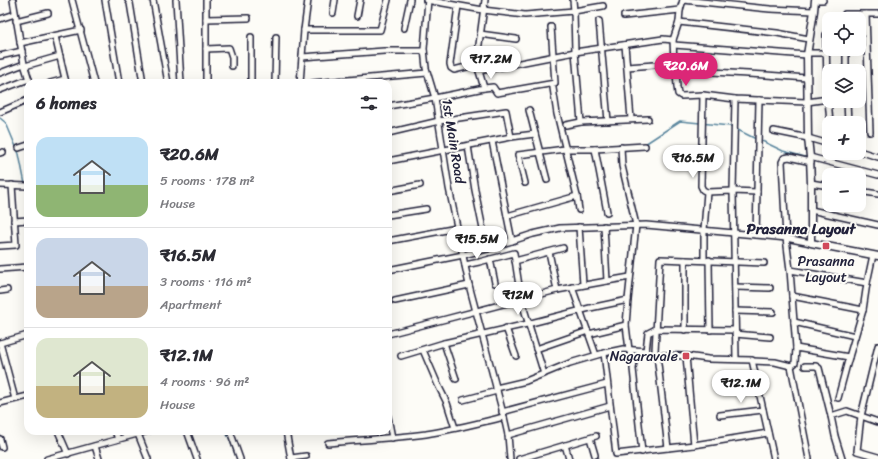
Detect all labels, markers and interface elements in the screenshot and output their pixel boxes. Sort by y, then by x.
map controls [822,12,866,212]
button: locate [822,12,866,56]
pin: ₹17.2M [458,46,524,80]
text: ₹17.2M [470,47,512,70]
pin: ₹20.6M [653,53,719,87]
text: ₹20.6M [664,54,708,77]
button: layers [822,64,866,108]
text: 6 homes [36,88,96,118]
icon: filters [358,92,380,114]
street label: 1st Main Road [434,97,473,187]
button: + [822,116,866,160]
text: ₹20.6M [160,139,219,169]
pin: ₹16.5M [660,145,726,179]
text: ₹16.5M [672,146,714,169]
icon: home [68,153,116,201]
button: − [822,168,866,212]
text: 5 rooms · 178 m² [160,169,255,192]
text: House [160,192,195,215]
district label: Prasanna Layout [747,216,856,242]
pin: ₹15.5M [444,226,510,260]
text: ₹15.5M [455,227,499,250]
text: ₹16.5M [160,240,216,270]
marker: Prasanna Layout [821,241,831,251]
place label: Prasanna Layout [798,249,854,290]
icon: home [68,254,116,302]
text: 3 rooms · 116 m² [160,270,252,293]
pin: ₹12M [494,282,542,316]
text: ₹12M [503,283,533,306]
text: Apartment [160,293,221,316]
text: ₹12.1M [160,340,213,370]
place label: Nagaravale [610,344,678,369]
marker: Nagaravale [681,351,691,361]
icon: home [68,354,116,402]
text: 4 rooms · 96 m² [160,370,249,393]
pin: ₹12.1M [708,370,774,404]
text: ₹12.1M [721,371,761,394]
text: House [160,393,195,416]

